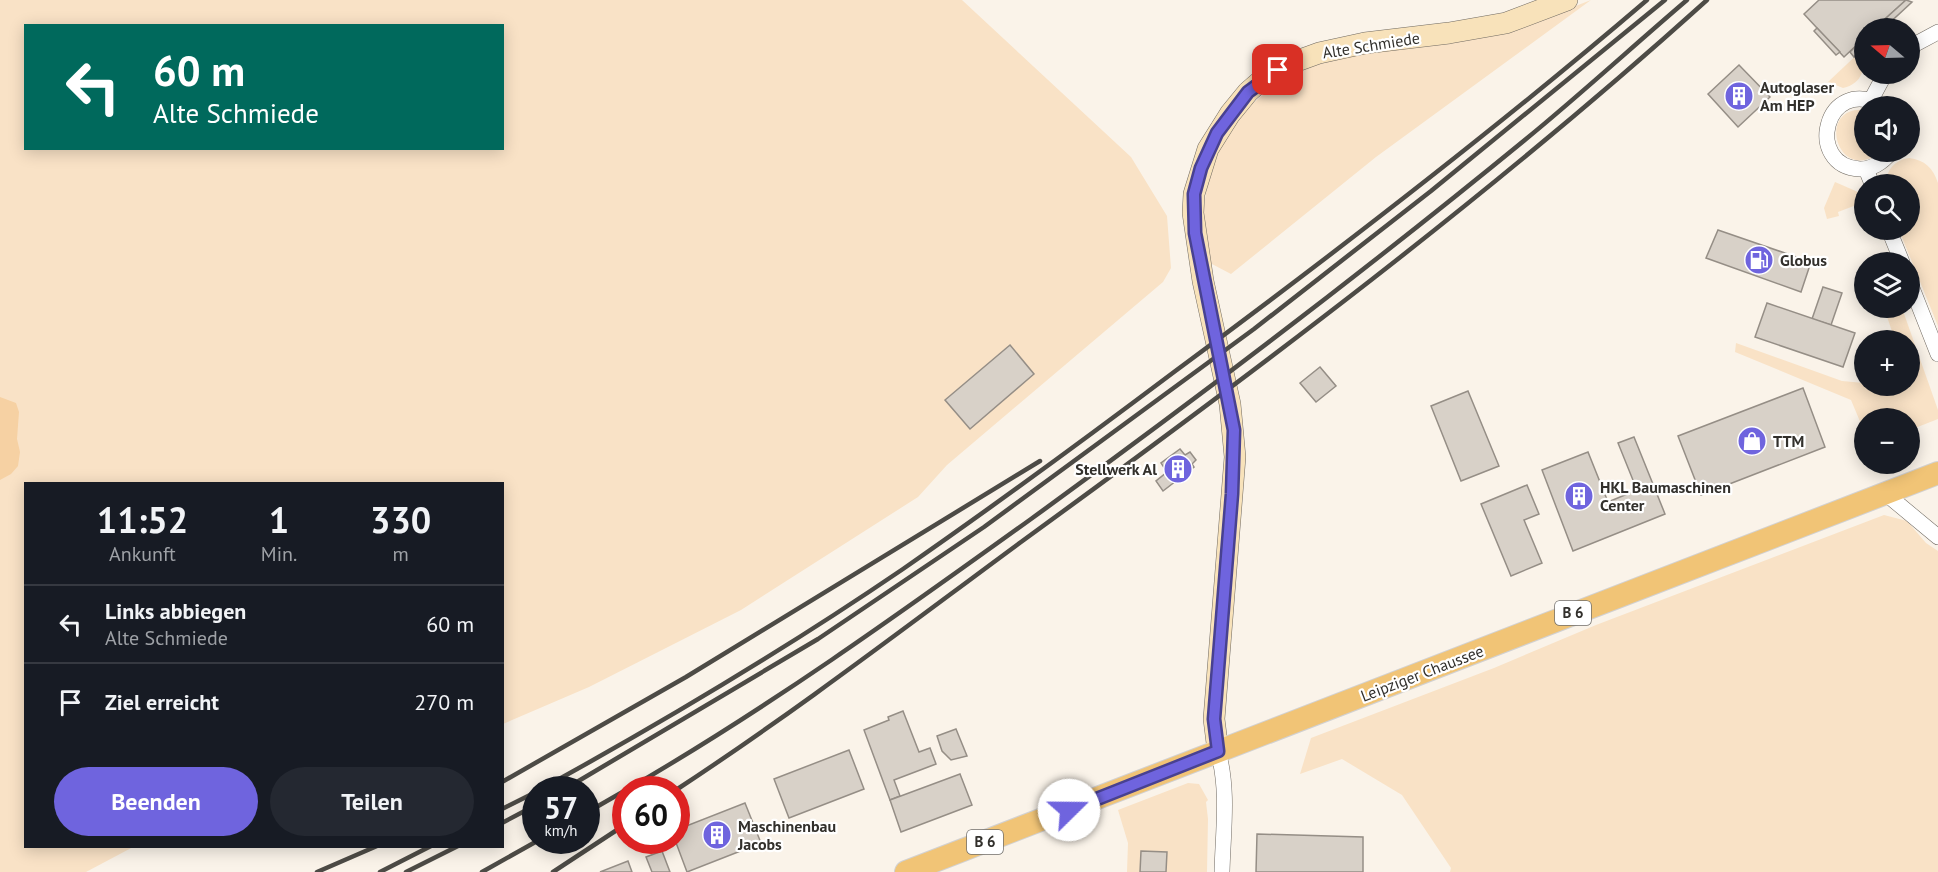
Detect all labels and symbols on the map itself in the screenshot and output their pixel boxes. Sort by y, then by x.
north arrow [1854,18,1920,84]
street label: Alte Schmiede [1321,27,1421,63]
pin [1252,44,1303,95]
place label: Autoglaser Am HEP [1760,77,1834,115]
building icon: Autoglaser Am HEP [1723,80,1755,112]
fuel station icon: Globus [1743,244,1775,276]
place label: Globus [1780,250,1827,270]
shop icon: TTM [1736,425,1768,457]
place label: TTM [1773,431,1804,451]
building icon: Stellwerk Al [1162,453,1194,485]
place label: Stellwerk Al [1075,459,1157,479]
place label: HKL Baumaschinen Center [1600,477,1731,515]
building icon: HKL Baumaschinen Center [1563,480,1595,512]
road number: B 6 [1555,601,1591,625]
street label: Leipziger Chaussee [1358,640,1486,706]
speed limit sign: 60 [612,776,690,854]
position arrow [1037,778,1101,842]
place label: Maschinenbau Jacobs [737,816,836,854]
building icon: Maschinenbau Jacobs [701,819,733,851]
road number: B 6 [967,830,1003,854]

